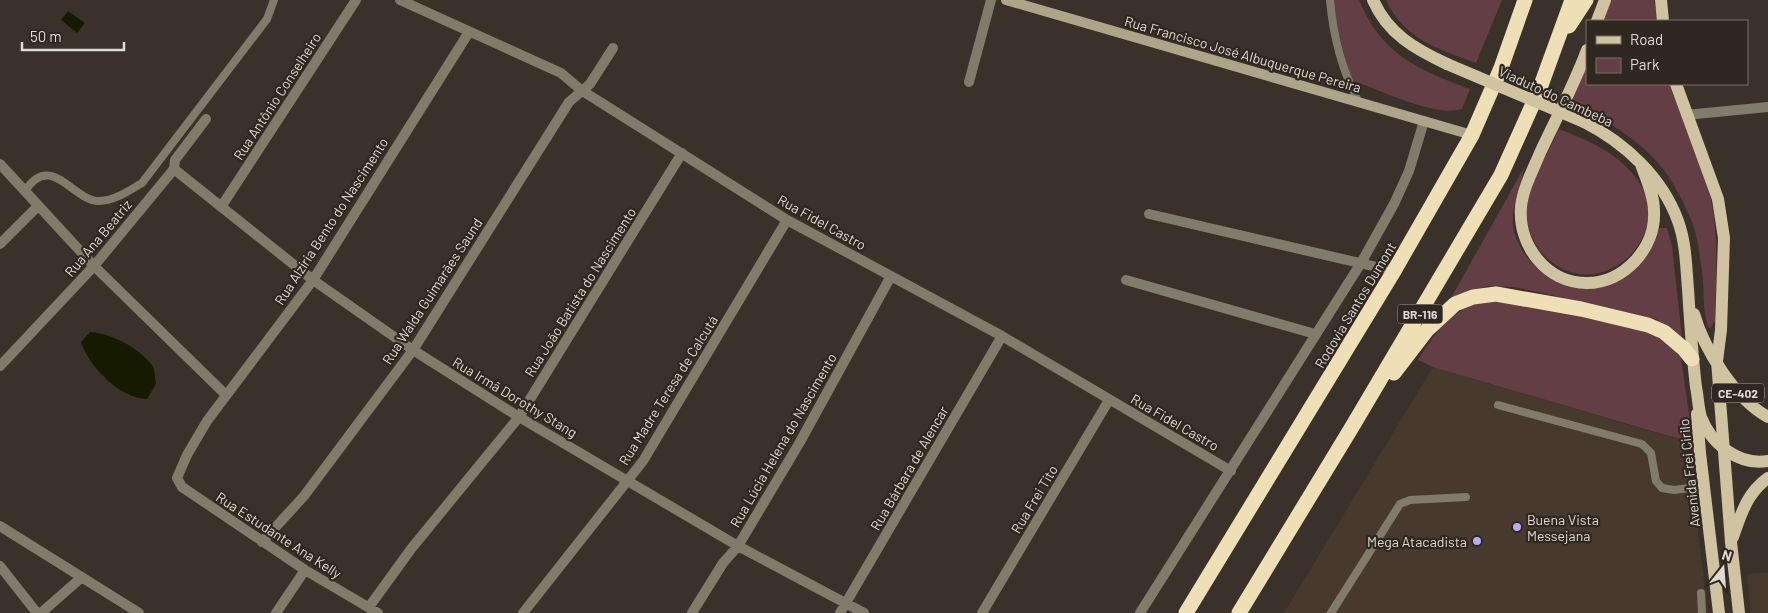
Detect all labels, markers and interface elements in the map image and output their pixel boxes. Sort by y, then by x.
street label: Rua Francisco José Albuquerque Pereira [1123,12,1363,96]
scale bar [22,20,125,52]
legend [1586,20,1748,85]
text: 50 m [30,27,62,45]
street label: Rua Antônio Conselheiro [230,29,324,163]
text: Road [1630,30,1663,48]
text: Park [1630,55,1660,73]
street label: Viaduto do Cambeba [1496,62,1616,130]
street label: Rua Alzíria Bento do Nascimento [271,134,391,308]
street label: Rua Fidel Castro [775,191,869,253]
street label: Rua Ana Beatriz [61,196,135,280]
street label: Rua João Batista do Nascimento [521,204,639,380]
street label: Rua Walda Guimarães Saund [378,215,486,367]
street label: Rodovia Santos Dumont [1311,239,1399,371]
road number: BR-116 [1398,304,1442,324]
street label: Rua Madre Teresa de Calcutá [615,312,721,468]
street label: Rua Lúcia Helena do Nascimento [726,350,840,530]
street label: Rua Irmã Dorothy Stang [450,353,580,441]
road number: CE-402 [1712,383,1764,402]
street label: Rua Fidel Castro [1128,390,1222,454]
street label: Rua Bárbara de Alencar [866,403,952,533]
street label: Avenida Frei Cirilo [1675,418,1703,528]
street label: Rua Frei Tito [1007,462,1061,536]
street label: Rua Estudante Ana Kelly [213,488,345,582]
place label: Buena Vista Messejana [1527,511,1599,544]
marker: Buena Vista Messejana [1511,521,1523,533]
place label: Mega Atacadista [1367,533,1467,550]
marker: Mega Atacadista [1471,535,1483,547]
north arrow [1698,543,1748,593]
text: N [1720,546,1734,565]

